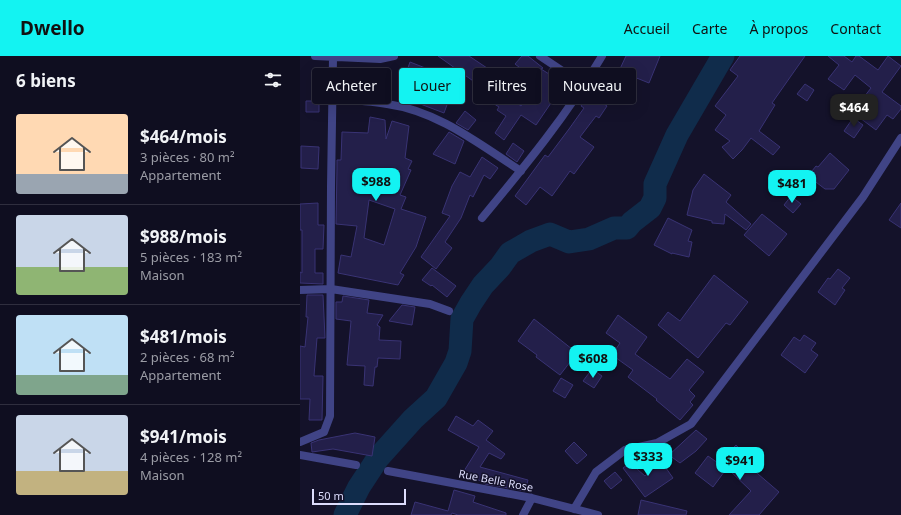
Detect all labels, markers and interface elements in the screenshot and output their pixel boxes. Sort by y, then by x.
text: Dwello [20,15,85,41]
text: Accueil [624,19,670,38]
text: Carte [692,19,727,38]
text: À propos [749,19,808,38]
text: Contact [830,19,881,38]
chip: Acheter [312,68,391,104]
chip: Louer [399,68,465,104]
chip: Filtres [473,68,541,104]
chip: Nouveau [549,68,636,104]
text: 6 biens [16,69,76,92]
icon: filters [262,69,284,91]
pin: $464 [830,94,878,128]
text: $464 [839,98,869,116]
text: $464/mois [140,125,227,148]
icon: home [48,130,96,178]
text: 3 pièces · 80 m² [140,148,235,166]
text: Appartement [140,166,221,184]
pin: $988 [352,168,400,202]
pin: $481 [768,170,816,204]
text: $988 [361,172,391,190]
text: $481 [777,174,807,192]
text: $988/mois [140,225,227,248]
icon: home [48,231,96,279]
text: 5 pièces · 183 m² [140,248,242,266]
text: Maison [140,266,185,284]
text: $481/mois [140,325,227,348]
icon: home [48,331,96,379]
pin: $608 [569,345,617,379]
text: 2 pièces · 68 m² [140,348,235,366]
text: $608 [578,349,608,367]
text: Appartement [140,366,221,384]
text: $941/mois [140,425,227,448]
icon: home [48,431,96,479]
pin: $333 [624,443,672,477]
text: $333 [633,447,663,465]
pin: $941 [716,447,764,481]
text: 4 pièces · 128 m² [140,448,242,466]
text: $941 [725,451,755,469]
street label: Rue Belle Rose [457,465,535,495]
text: Maison [140,466,185,484]
scale bar [312,487,406,506]
text: 50 m [318,488,344,503]

